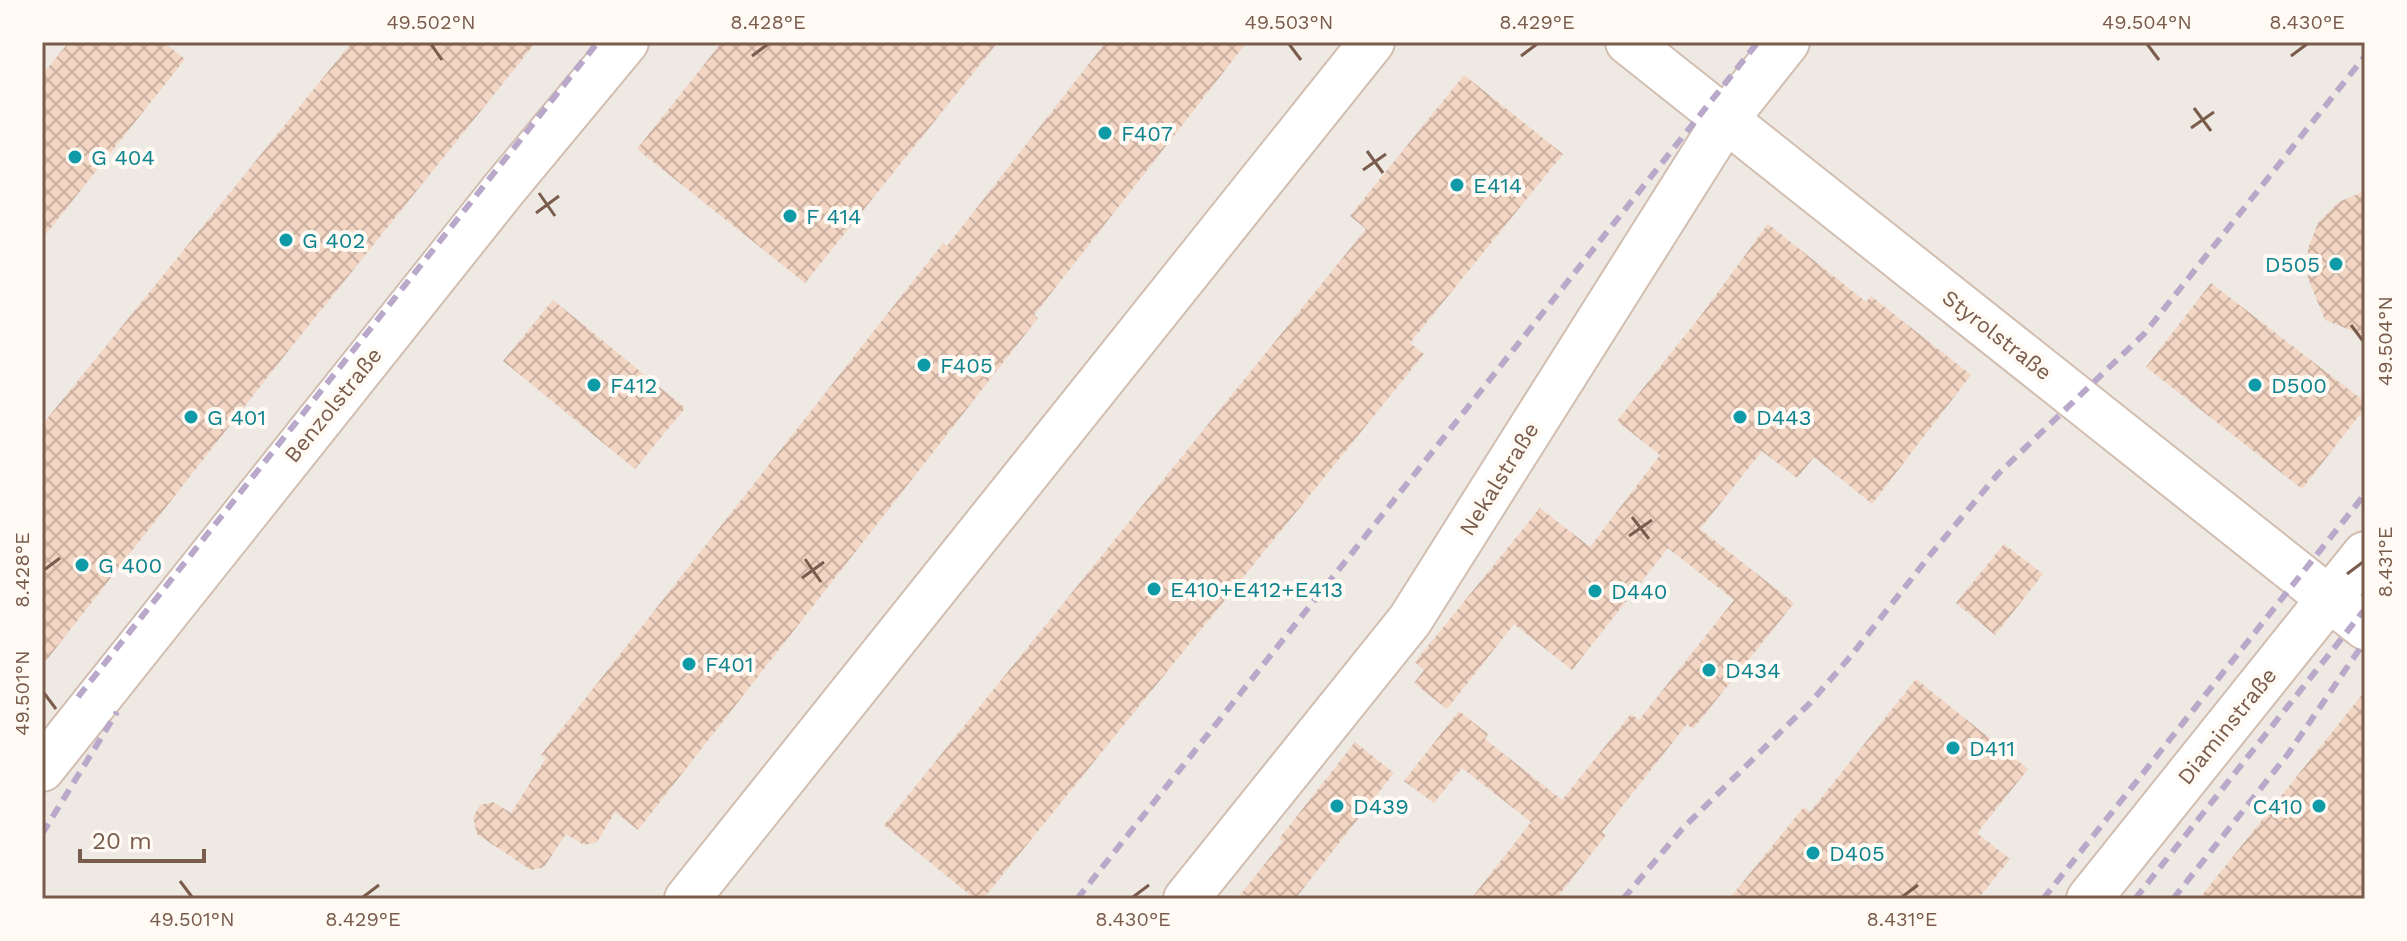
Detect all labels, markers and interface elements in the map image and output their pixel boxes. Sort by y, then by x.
text: 49.502°N [386,10,476,34]
text: 8.428°E [730,10,806,34]
text: 49.503°N [1245,10,1333,34]
text: 8.429°E [1499,10,1575,34]
text: 49.504°N [2102,10,2192,34]
text: 8.430°E [2269,10,2345,34]
place label: F407 [1121,121,1173,146]
marker: F407 [1096,124,1114,142]
place label: G 404 [91,145,155,170]
marker: G 404 [66,148,84,166]
place label: E414 [1473,173,1522,198]
marker: E414 [1448,176,1466,194]
place label: F 414 [806,204,862,229]
marker: F 414 [781,207,799,225]
place label: G 402 [302,228,365,253]
marker: G 402 [277,231,295,249]
place label: D505 [2265,252,2320,277]
marker: D505 [2327,255,2345,273]
street label: Styrolstraße [1938,285,2056,385]
text: 49.504°N [2373,296,2397,386]
street label: Benzolstraße [279,343,387,467]
place label: F405 [940,353,993,378]
marker: F405 [915,356,933,374]
place label: F412 [610,373,657,398]
place label: D500 [2271,373,2327,398]
marker: F412 [585,376,603,394]
marker: D500 [2246,376,2264,394]
place label: G 401 [207,405,266,430]
place label: D443 [1756,405,1812,430]
marker: G 401 [182,408,200,426]
marker: D443 [1731,408,1749,426]
street label: Nekalstraße [1454,418,1544,540]
text: 8.431°E [2373,526,2397,598]
text: 8.428°E [10,532,34,608]
place label: G 400 [98,553,162,578]
marker: G 400 [73,556,91,574]
place label: E410+E412+E413 [1170,577,1343,602]
place label: D440 [1611,579,1667,604]
marker: E410+E412+E413 [1145,580,1163,598]
marker: D440 [1586,582,1604,600]
text: 49.501°N [10,650,34,736]
place label: F401 [705,652,754,677]
marker: F401 [680,655,698,673]
place label: D434 [1725,658,1781,683]
marker: D434 [1700,661,1718,679]
street label: Diaminstraße [2172,663,2282,789]
place label: D411 [1969,736,2015,761]
marker: D411 [1944,739,1962,757]
place label: D439 [1353,794,1409,819]
place label: C410 [2253,794,2303,819]
marker: D439 [1328,797,1346,815]
marker: C410 [2310,797,2328,815]
scale bar [80,813,204,863]
text: 20 m [92,827,152,855]
place label: D405 [1829,841,1885,866]
marker: D405 [1804,844,1822,862]
text: 49.501°N [149,907,235,931]
text: 8.429°E [325,907,401,931]
text: 8.430°E [1095,907,1171,931]
text: 8.431°E [1866,907,1938,931]

